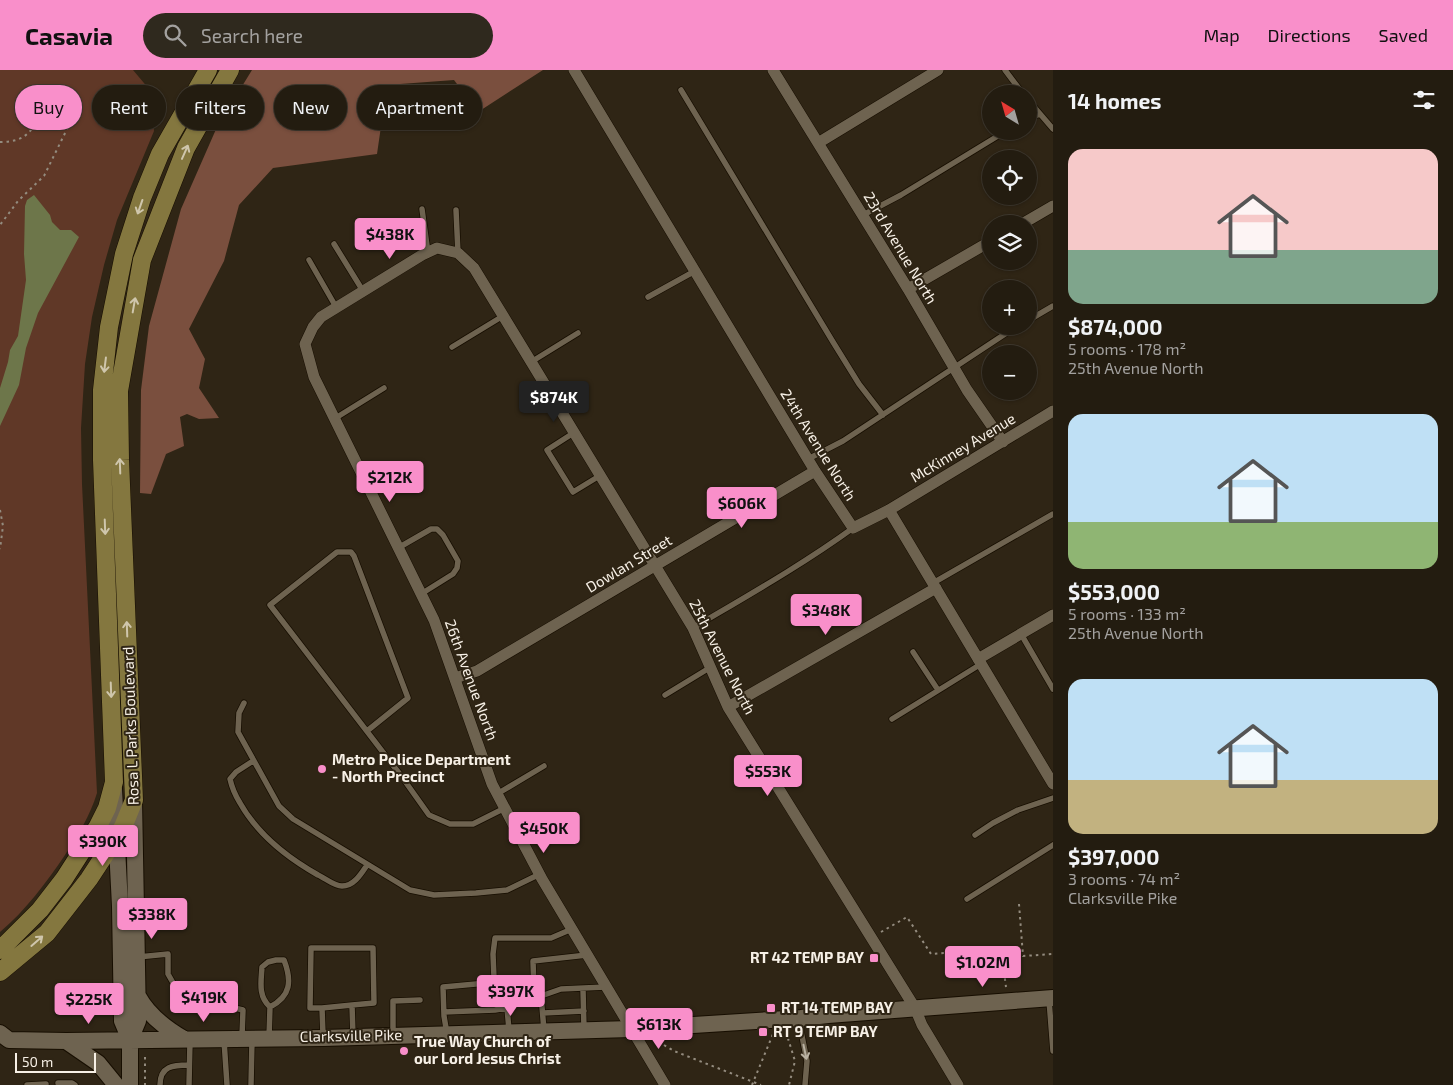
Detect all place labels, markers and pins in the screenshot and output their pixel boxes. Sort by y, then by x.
pin: $438K [355,218,425,260]
pin: $874K [519,380,589,423]
pin: $212K [355,460,425,503]
pin: $606K [707,486,777,529]
pin: $348K [791,594,861,636]
place label: Metro Police Department - North Precinct [332,750,511,785]
pin: $553K [733,754,803,797]
marker: Metro Police Department - North Precinct [316,763,328,775]
pin: $450K [509,812,579,854]
pin: $390K [68,824,138,867]
pin: $338K [117,898,187,940]
pin: $1.02M [942,946,1024,988]
place label: RT 42 TEMP BAY [750,948,865,966]
marker: RT 42 TEMP BAY [868,952,880,964]
pin: $397K [476,974,546,1017]
pin: $419K [169,980,239,1023]
pin: $225K [54,982,124,1025]
place label: RT 14 TEMP BAY [781,998,894,1016]
marker: RT 14 TEMP BAY [765,1002,777,1014]
pin: $613K [624,1008,694,1050]
place label: RT 9 TEMP BAY [773,1022,878,1040]
marker: RT 9 TEMP BAY [757,1026,769,1038]
place label: True Way Church of our Lord Jesus Christ [414,1032,561,1067]
marker: True Way Church of our Lord Jesus Christ [398,1045,410,1057]

